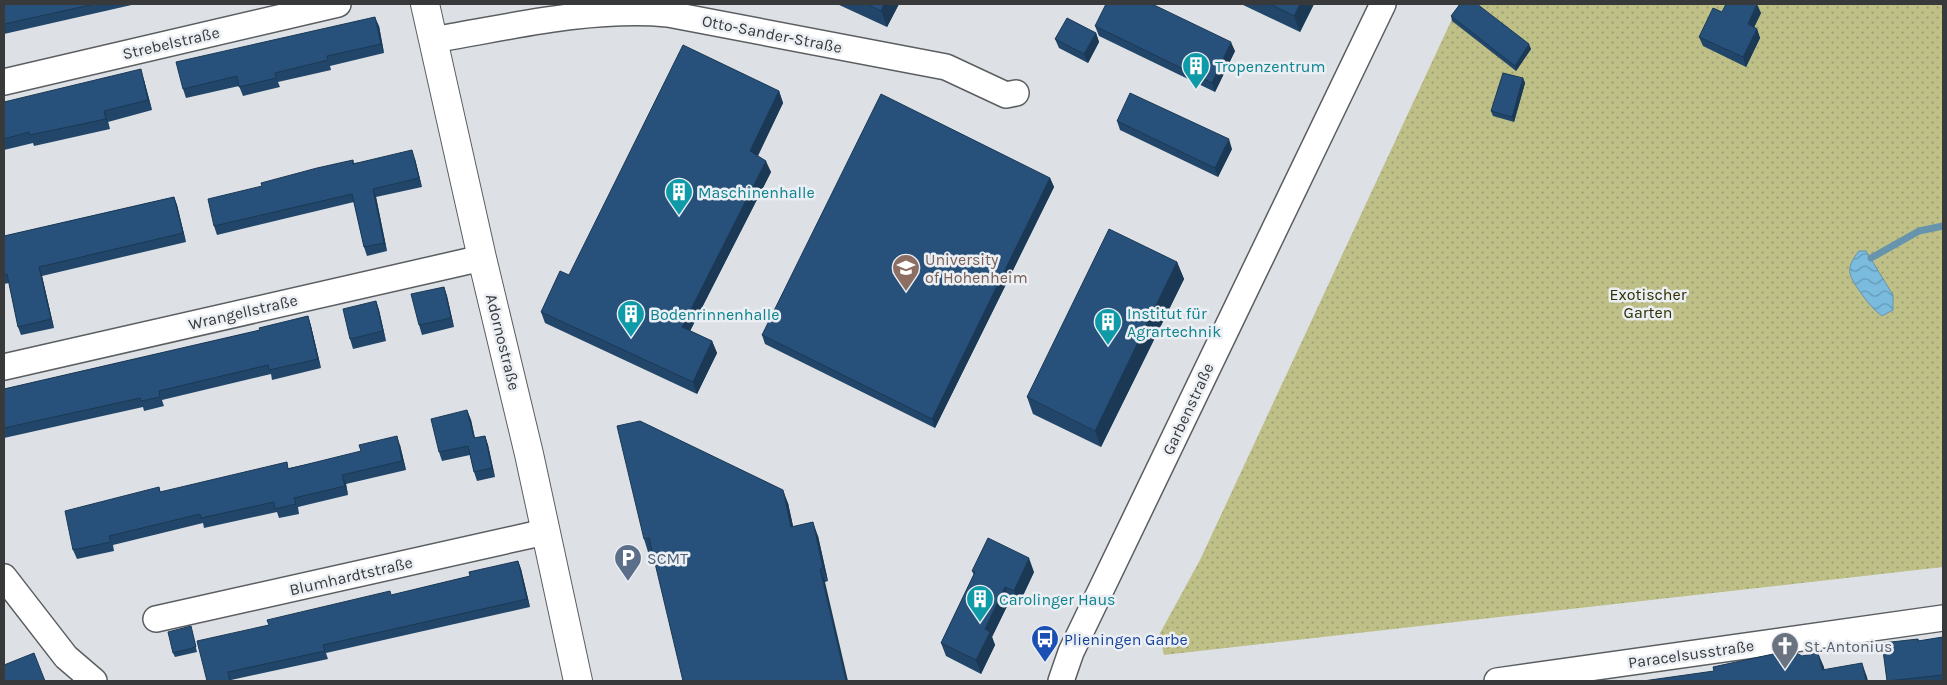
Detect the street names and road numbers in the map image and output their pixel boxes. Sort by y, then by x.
street label: Otto-Sander-Straße [700,11,844,57]
street label: Strebelstraße [121,23,221,63]
street label: Wrangellstraße [187,290,299,334]
street label: Adornostraße [482,292,524,392]
street label: Garbenstraße [1158,360,1218,458]
street label: Blumhardtstraße [288,553,414,599]
street label: Paracelsusstraße [1627,636,1755,672]

